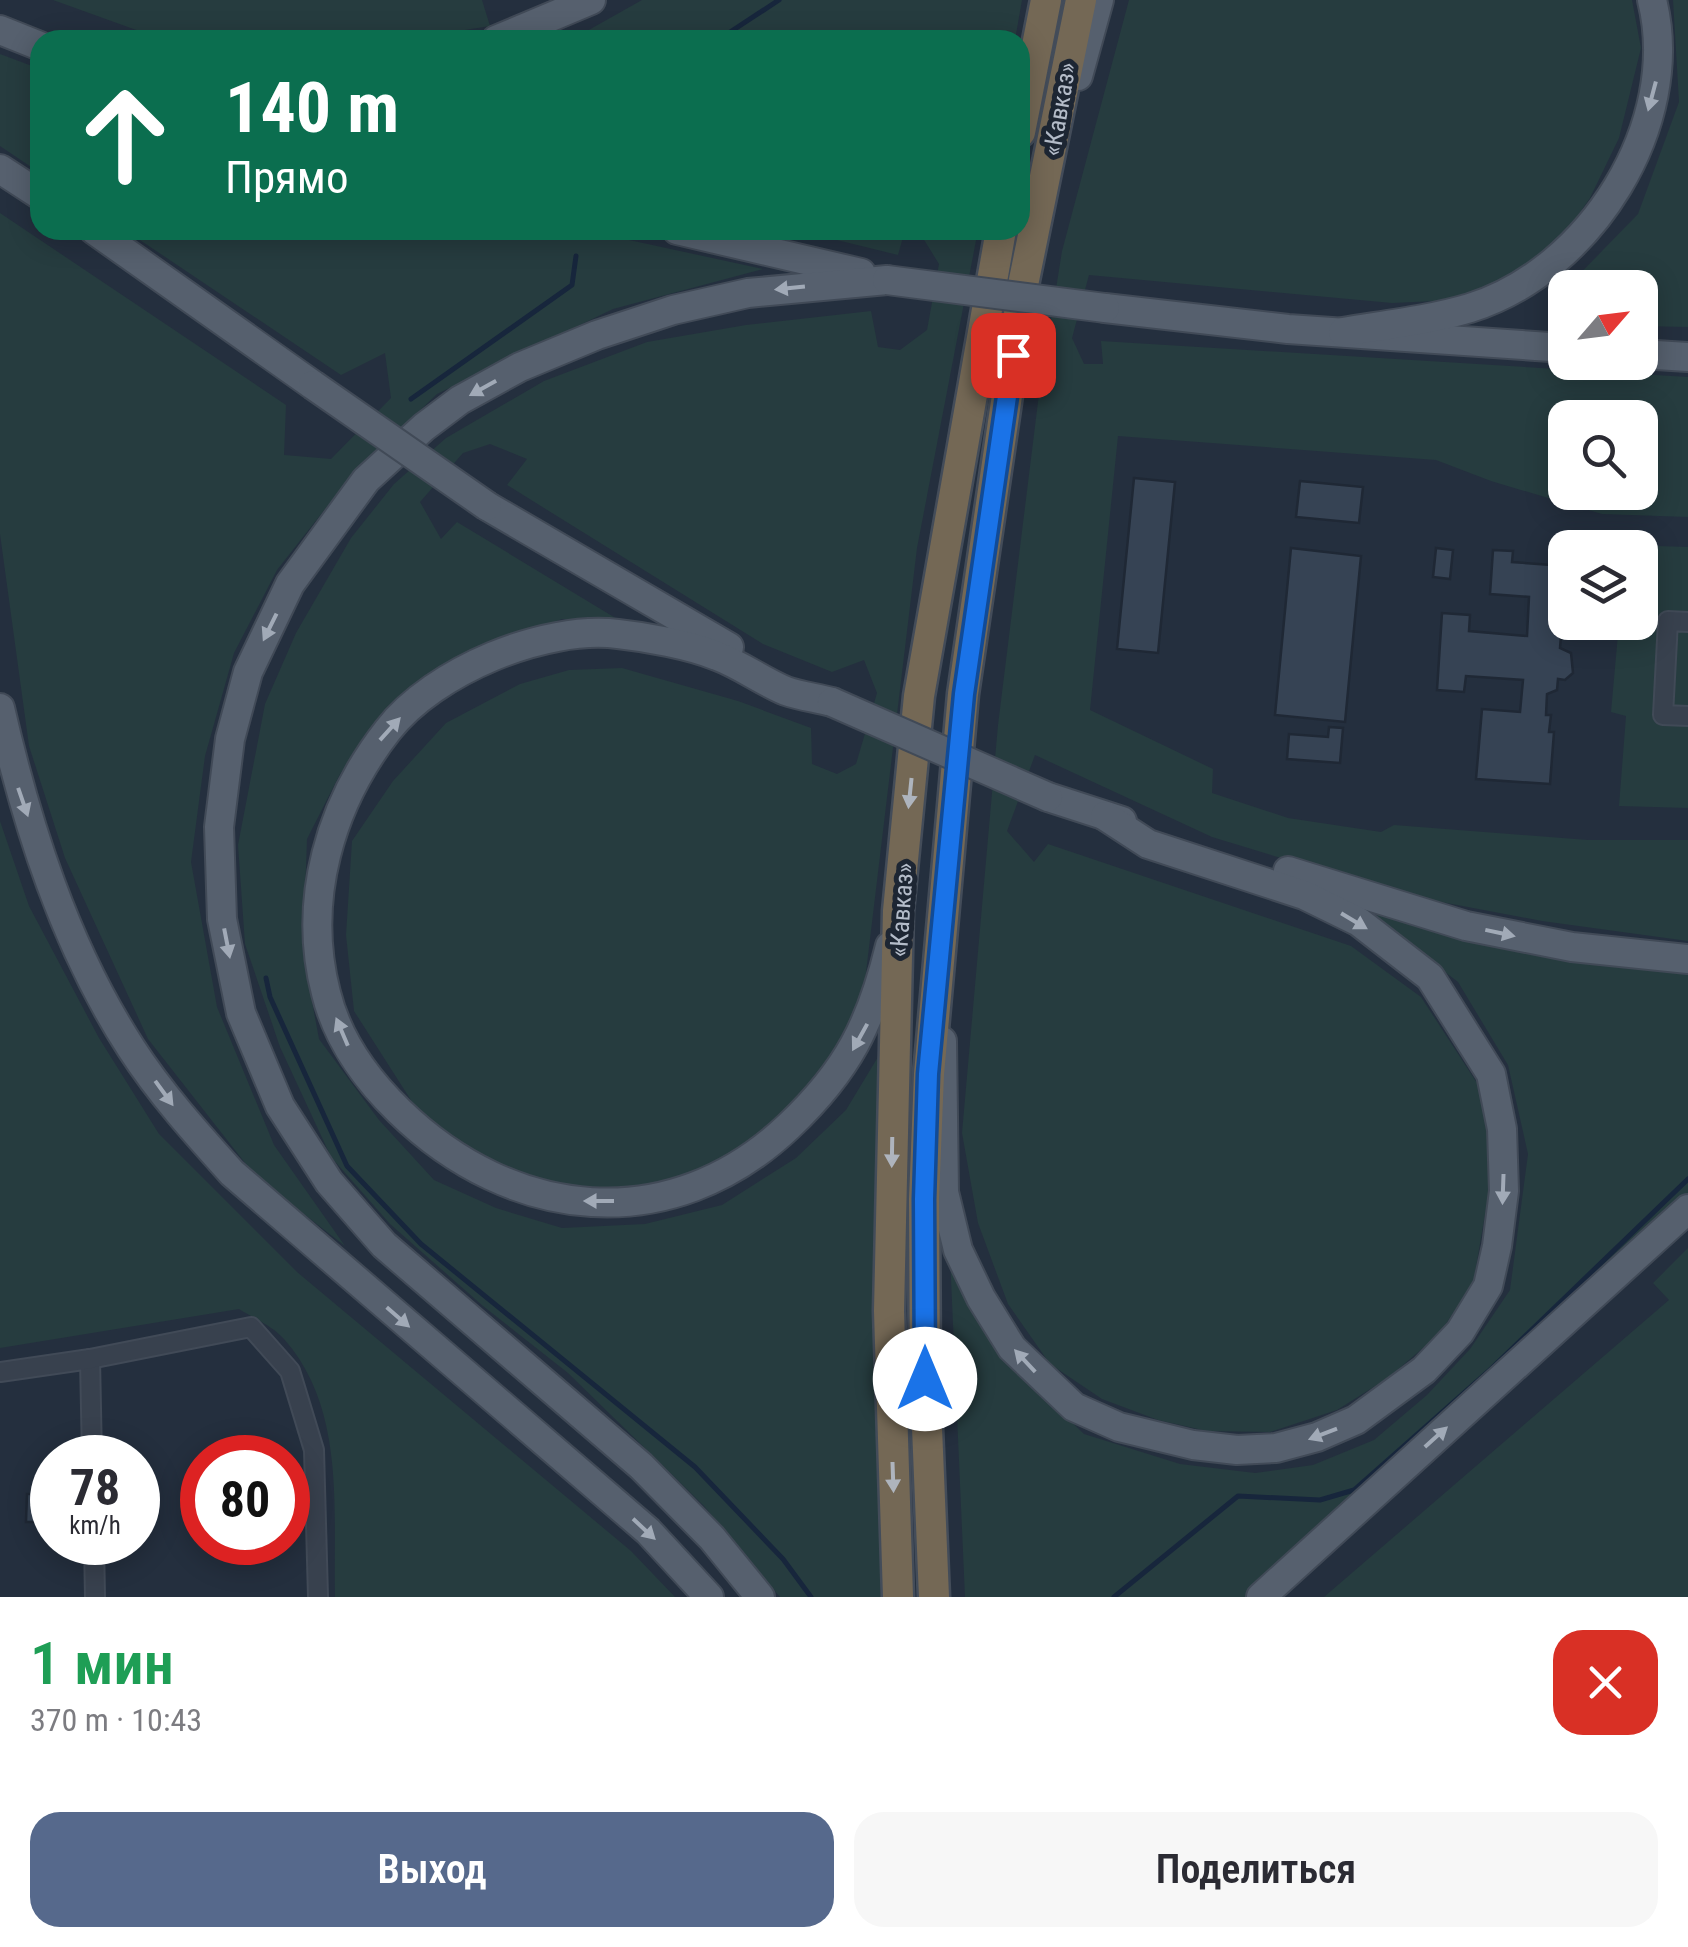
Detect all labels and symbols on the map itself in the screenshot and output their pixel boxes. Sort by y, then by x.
street label: «Кавказ» [1037,60,1082,158]
one-way arrow [1643,81,1659,112]
north arrow [1548,270,1658,380]
one-way arrow [773,281,805,297]
pin [971,313,1056,398]
one-way arrow [469,378,497,396]
one-way arrow [262,612,279,641]
one-way arrow [379,717,401,742]
one-way arrow [902,778,918,809]
one-way arrow [17,788,32,818]
street label: «Кавказ» [884,862,919,958]
one-way arrow [1340,912,1368,930]
one-way arrow [1485,925,1516,941]
one-way arrow [220,928,235,959]
one-way arrow [334,1017,350,1047]
one-way arrow [852,1023,869,1051]
one-way arrow [153,1080,173,1107]
one-way arrow [884,1137,900,1169]
one-way arrow [1495,1174,1511,1206]
one-way arrow [583,1193,615,1209]
one-way arrow [385,1306,410,1328]
position arrow [873,1327,977,1431]
one-way arrow [1014,1350,1037,1374]
one-way arrow [1423,1426,1448,1448]
one-way arrow [1308,1427,1338,1442]
speed limit sign: 80 [180,1435,310,1565]
one-way arrow [885,1462,901,1494]
one-way arrow [632,1517,656,1540]

